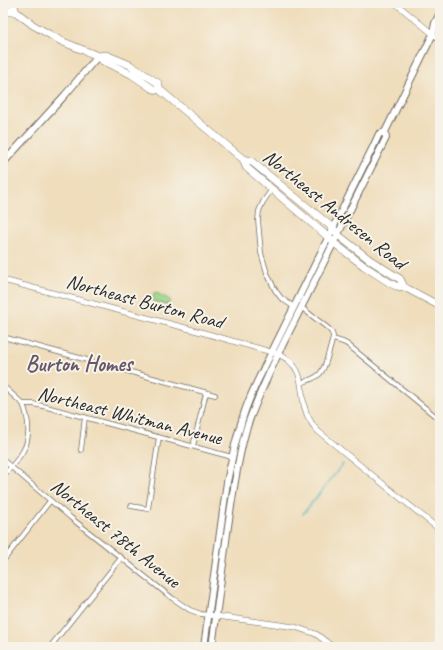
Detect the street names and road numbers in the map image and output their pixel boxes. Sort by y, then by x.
street label: Northeast Andresen Road [258,144,414,277]
street label: Northeast Burton Road [64,268,229,335]
street label: Northeast Whitman Avenue [35,381,226,451]
street label: Northeast 78th Avenue [46,473,187,594]

